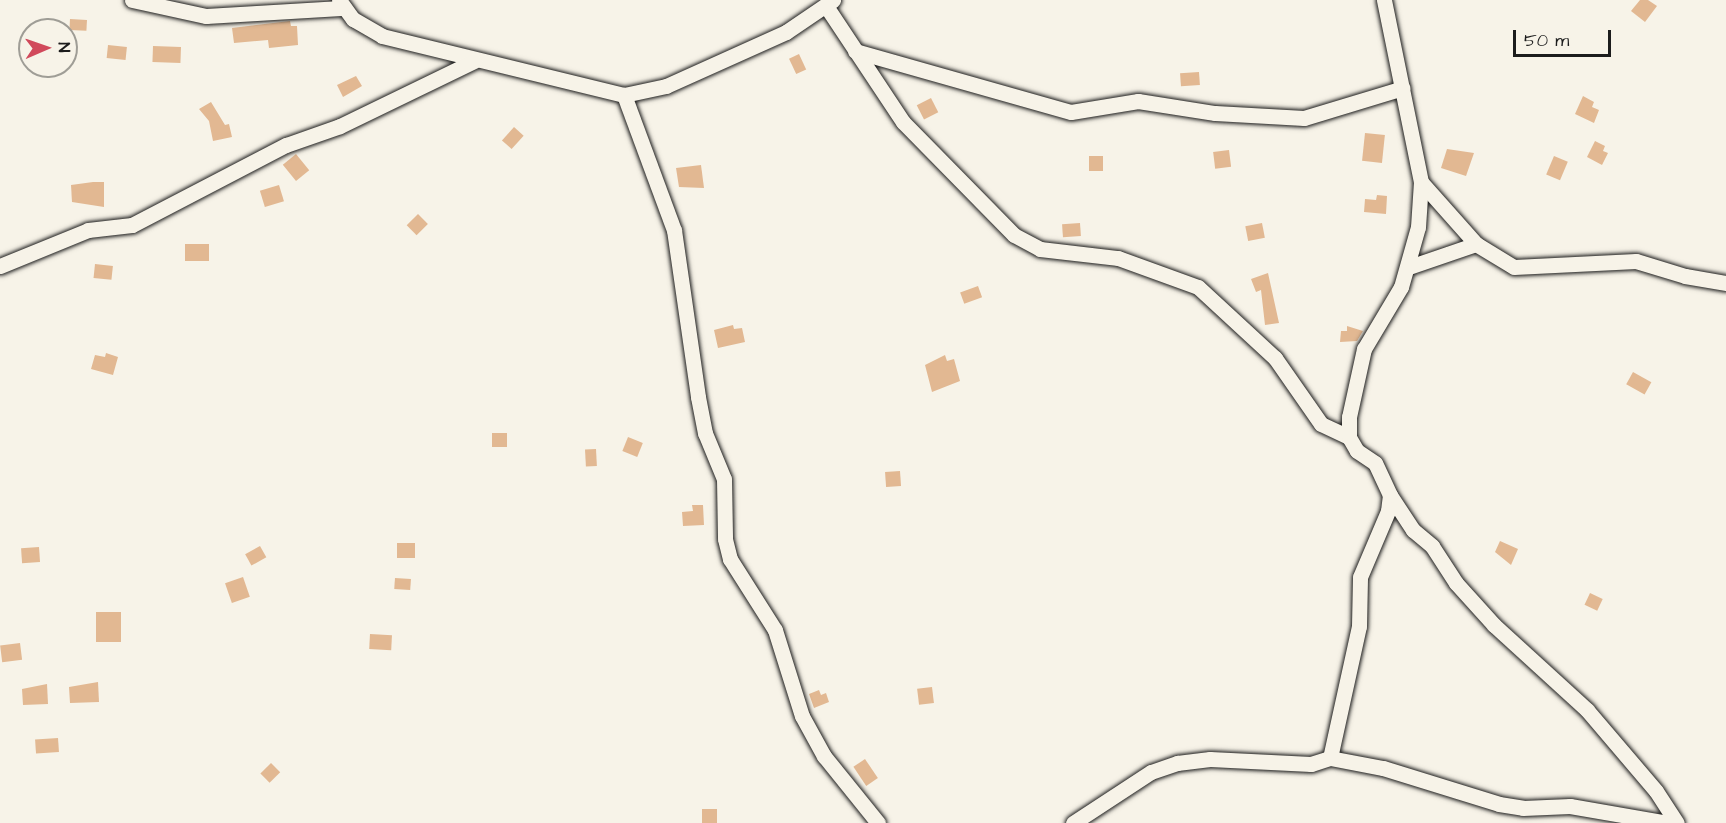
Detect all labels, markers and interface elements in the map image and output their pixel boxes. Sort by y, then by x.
north arrow [18,18,78,78]
scale bar [1516,18,1614,56]
text: 50 m [1524,28,1569,53]
text: N [53,42,75,53]

